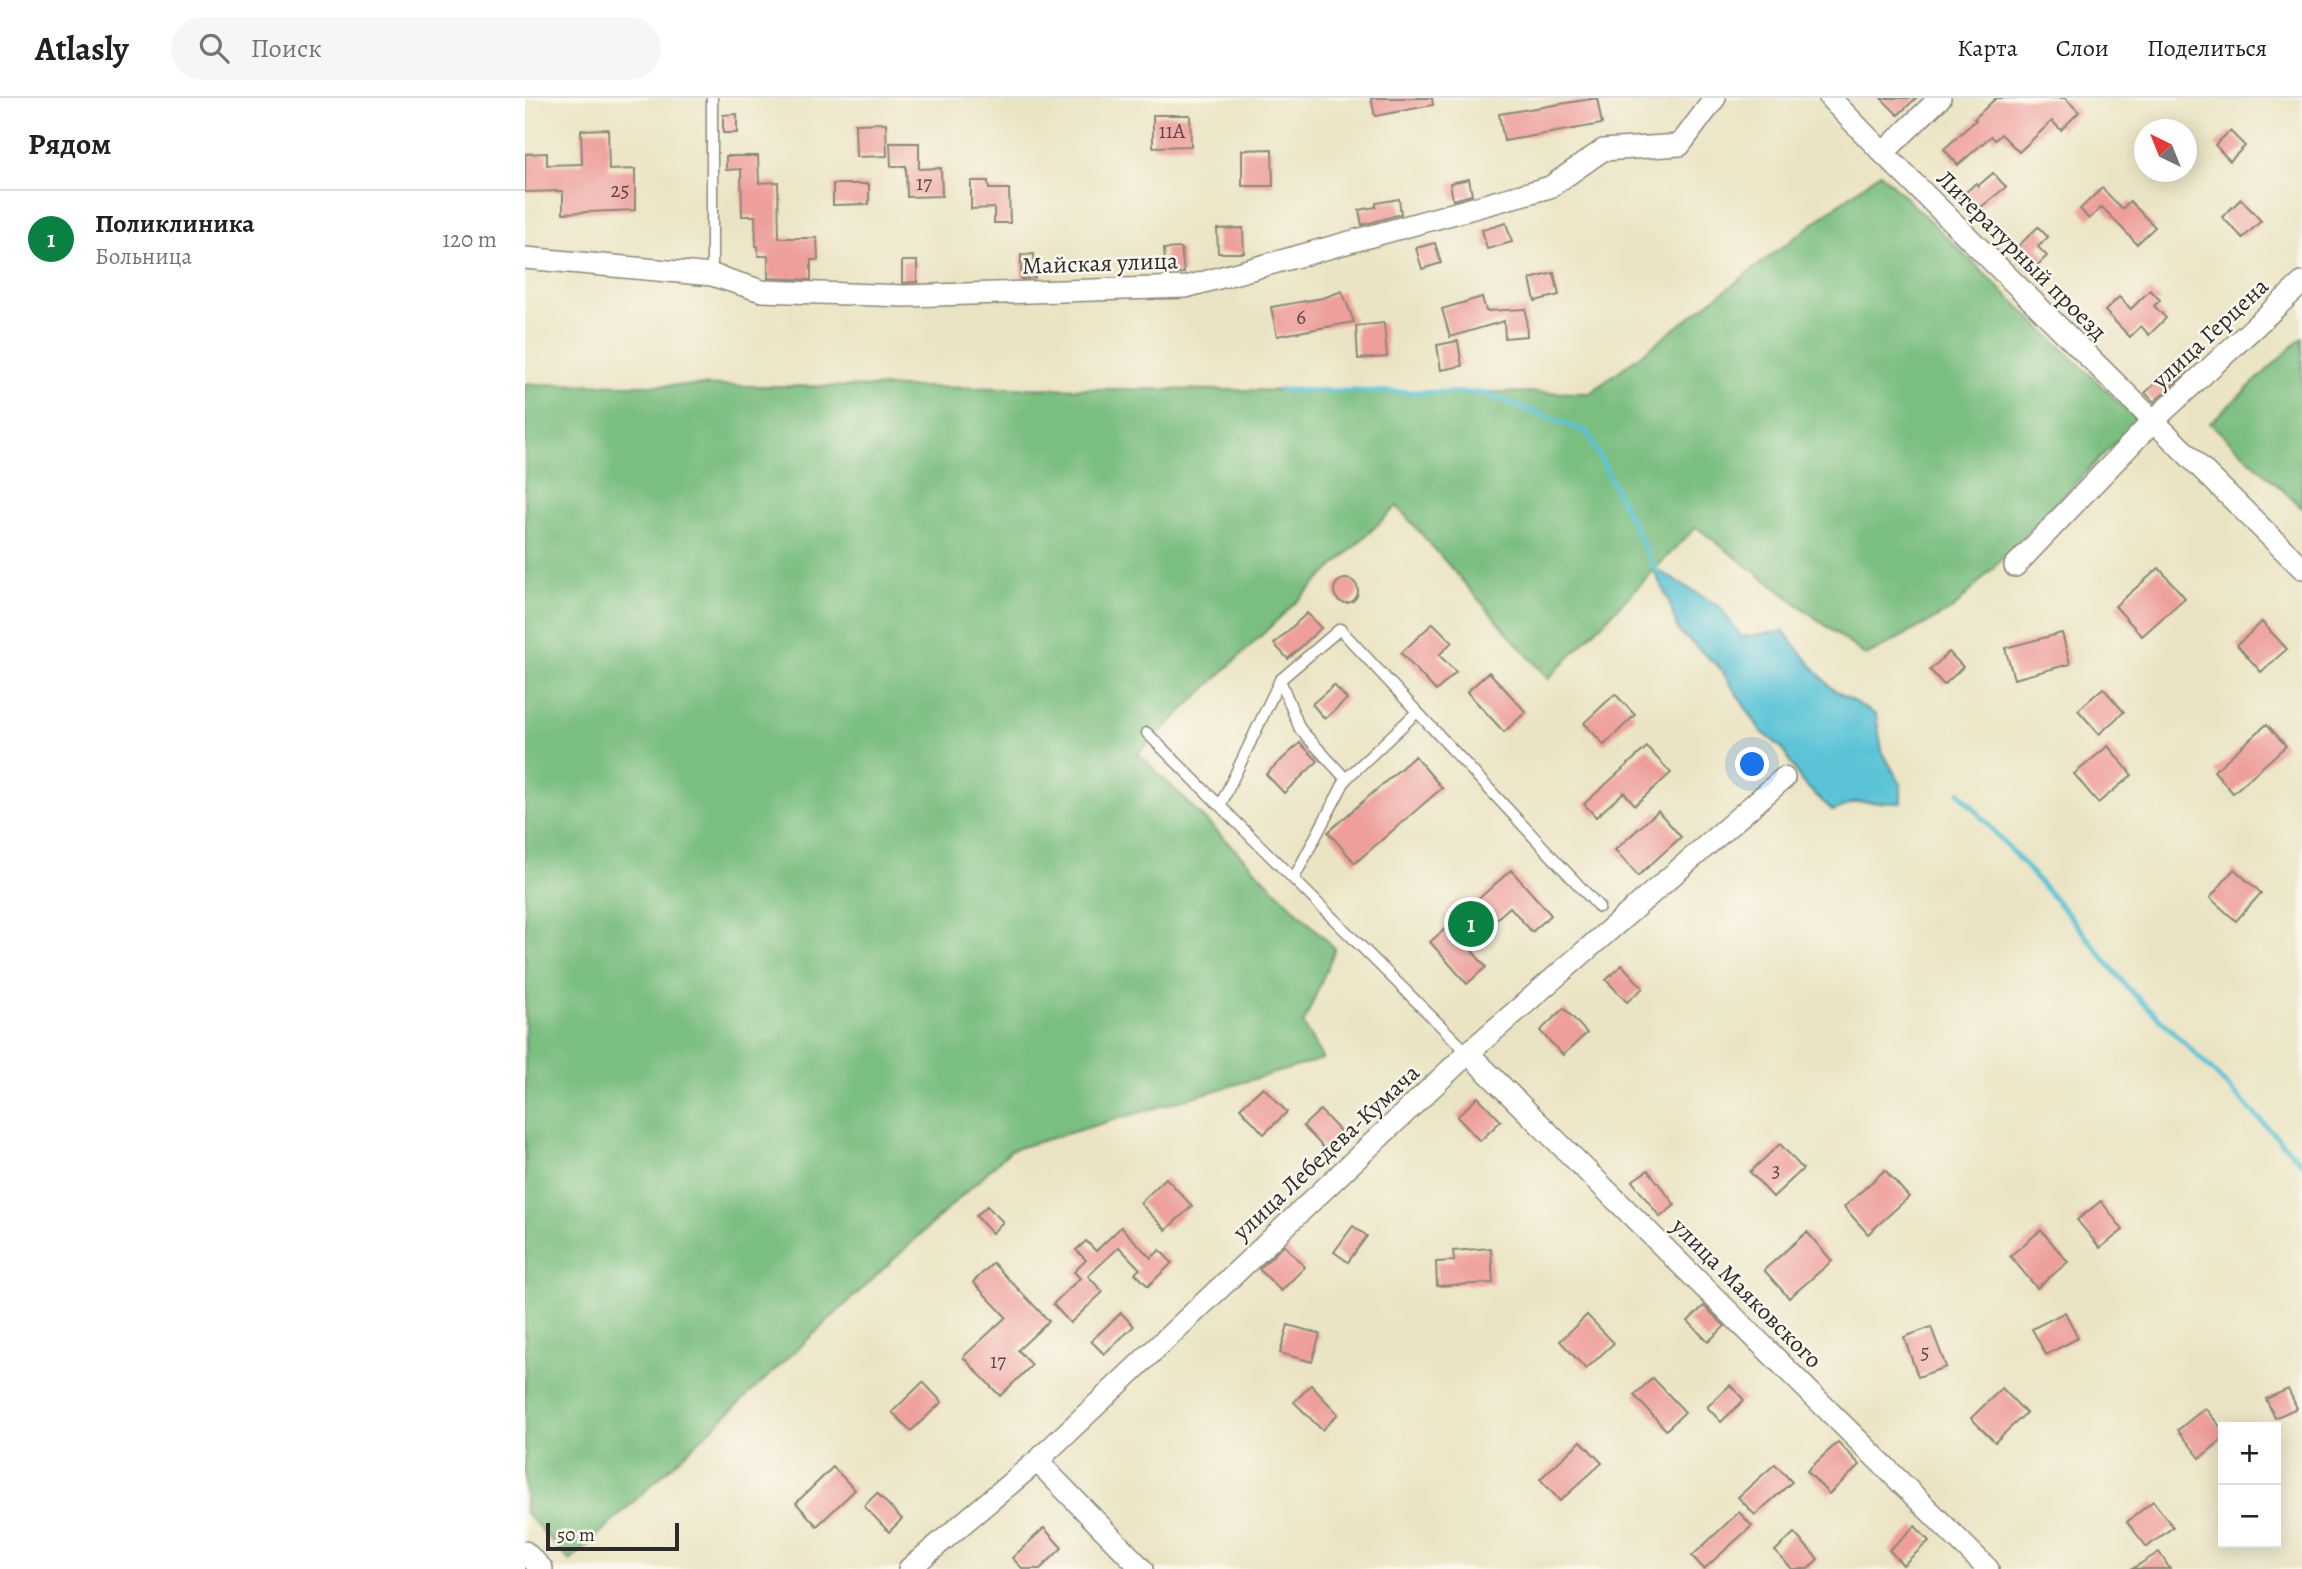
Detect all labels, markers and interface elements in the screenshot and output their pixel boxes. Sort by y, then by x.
search box [171,17,661,80]
text: Atlasly [35,26,129,71]
icon: search [195,29,233,67]
text: Поиск [251,31,322,66]
text: Карта [1957,32,2018,64]
text: Слои [2056,32,2109,64]
text: Поделиться [2147,32,2267,64]
house number: 11А [1159,117,1186,145]
north arrow [2134,119,2197,182]
text: Рядом [28,124,111,164]
street label: Литературный проезд [1930,163,2114,347]
house number: 17 [916,169,932,197]
house number: 25 [610,176,630,204]
text: Поликлиника [95,206,255,241]
text: 1 [47,224,55,255]
text: 120 m [442,224,497,255]
text: Больница [95,241,192,272]
street label: Майская улица [1021,244,1179,282]
street label: улица Герцена [2144,270,2275,396]
house number: 6 [1296,303,1306,331]
your location [1735,747,1769,781]
pin: 1 [1448,898,1494,950]
street label: улица Лебедева-Кумача [1225,1057,1426,1248]
house number: 3 [1772,1156,1780,1184]
street label: улица Маяковского [1664,1210,1829,1375]
house number: 5 [1920,1338,1930,1366]
house number: 17 [990,1347,1006,1375]
map controls [2218,1422,2281,1548]
button: + [2218,1422,2281,1485]
button: − [2218,1485,2281,1548]
scale bar [546,1520,679,1552]
text: 50 m [557,1522,595,1548]

